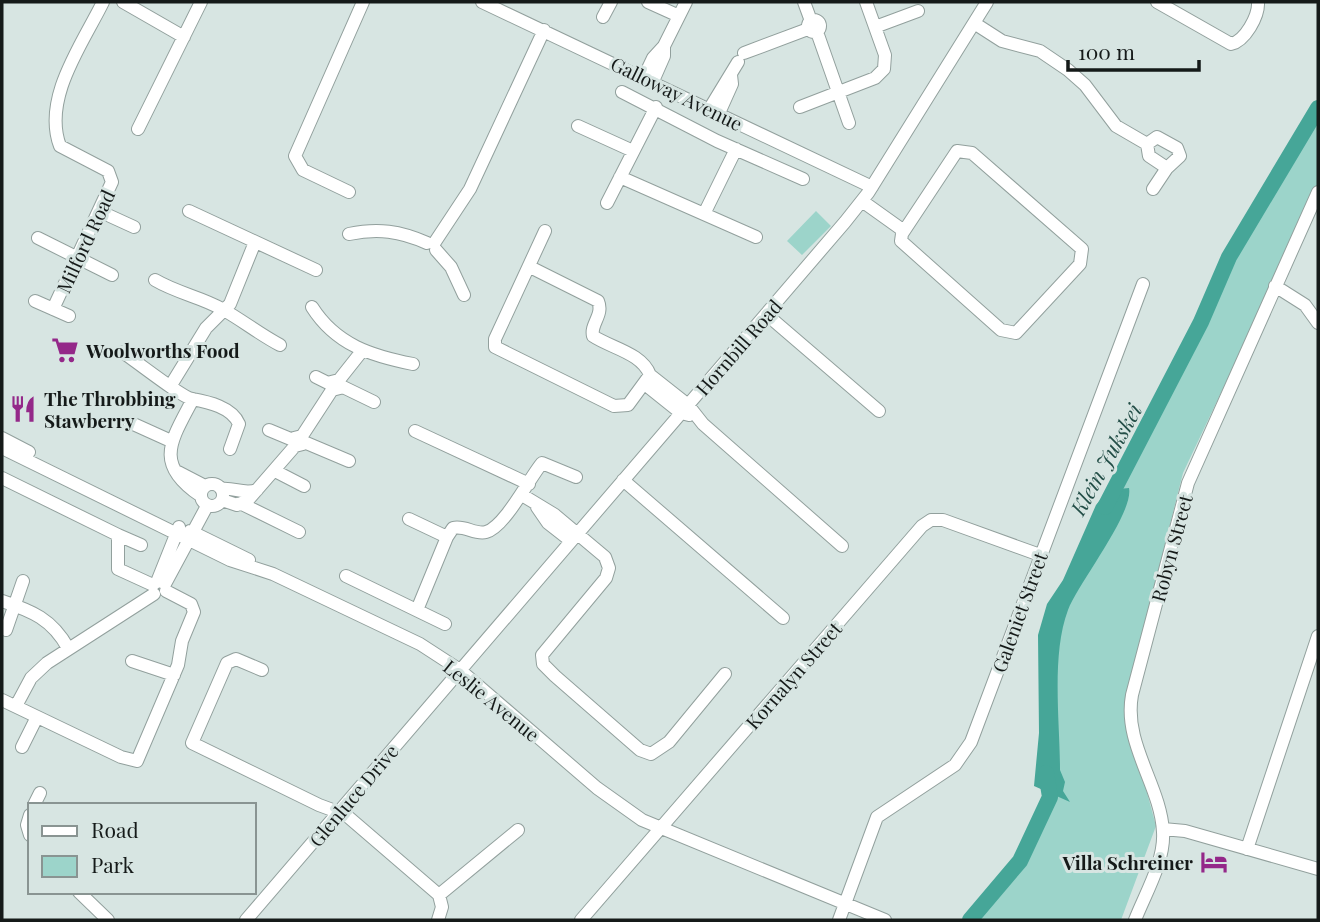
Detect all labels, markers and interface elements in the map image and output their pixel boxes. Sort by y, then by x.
scale bar [1068,28,1199,72]
text: 100 m [1078,37,1135,65]
street label: Galloway Avenue [607,50,747,136]
street label: Milford Road [50,185,120,297]
street label: Hornbill Road [689,293,787,401]
supermarket icon: Woolworths Food [50,335,80,365]
place label: Woolworths Food [85,337,240,363]
place label: The Throbbing Stawberry [44,385,176,433]
restaurant icon: The Throbbing Stawberry [8,394,38,424]
water label: Klein Jukskei [1062,398,1147,520]
street label: Robyn Street [1144,491,1198,604]
street label: Galeniet Street [985,548,1053,676]
street label: Kornalyn Street [739,616,847,734]
street label: Leslie Avenue [438,653,546,747]
street label: Glenluce Drive [303,738,403,852]
legend [28,803,256,894]
text: Road [91,815,139,843]
hotel icon: Villa Schreiner [1199,847,1229,877]
place label: Villa Schreiner [1062,849,1193,875]
text: Park [91,850,135,878]

